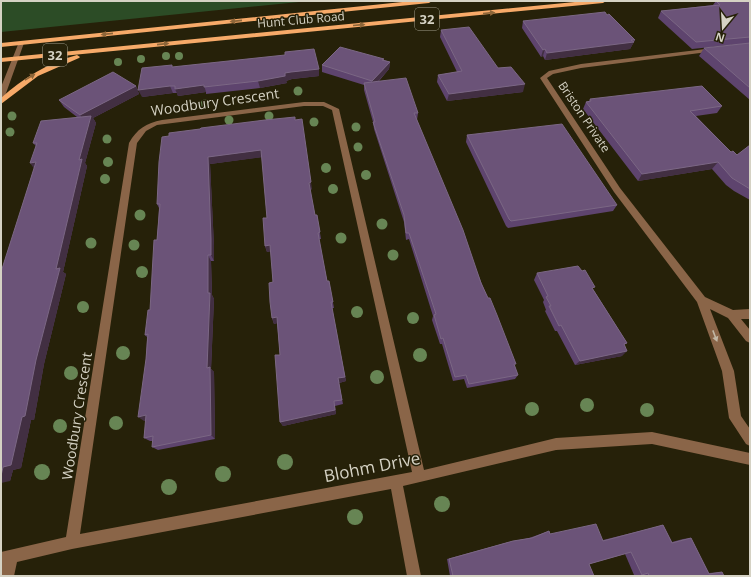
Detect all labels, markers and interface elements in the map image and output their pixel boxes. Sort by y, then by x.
street label: Hunt Club Road [256,7,346,32]
road number: 32 [415,8,439,30]
north arrow [703,8,743,48]
one-way arrow [483,9,495,16]
one-way arrow [230,18,242,24]
one-way arrow [353,22,365,28]
text: N [713,29,726,47]
one-way arrow [101,31,113,38]
one-way arrow [157,41,169,47]
road number: 32 [43,44,67,66]
one-way arrow [24,73,36,80]
street label: Briston Private [554,78,615,156]
street label: Woodbury Crescent [150,83,280,120]
one-way arrow [712,331,718,343]
street label: Woodbury Crescent [57,351,96,481]
street label: Blohm Drive [322,446,422,487]

